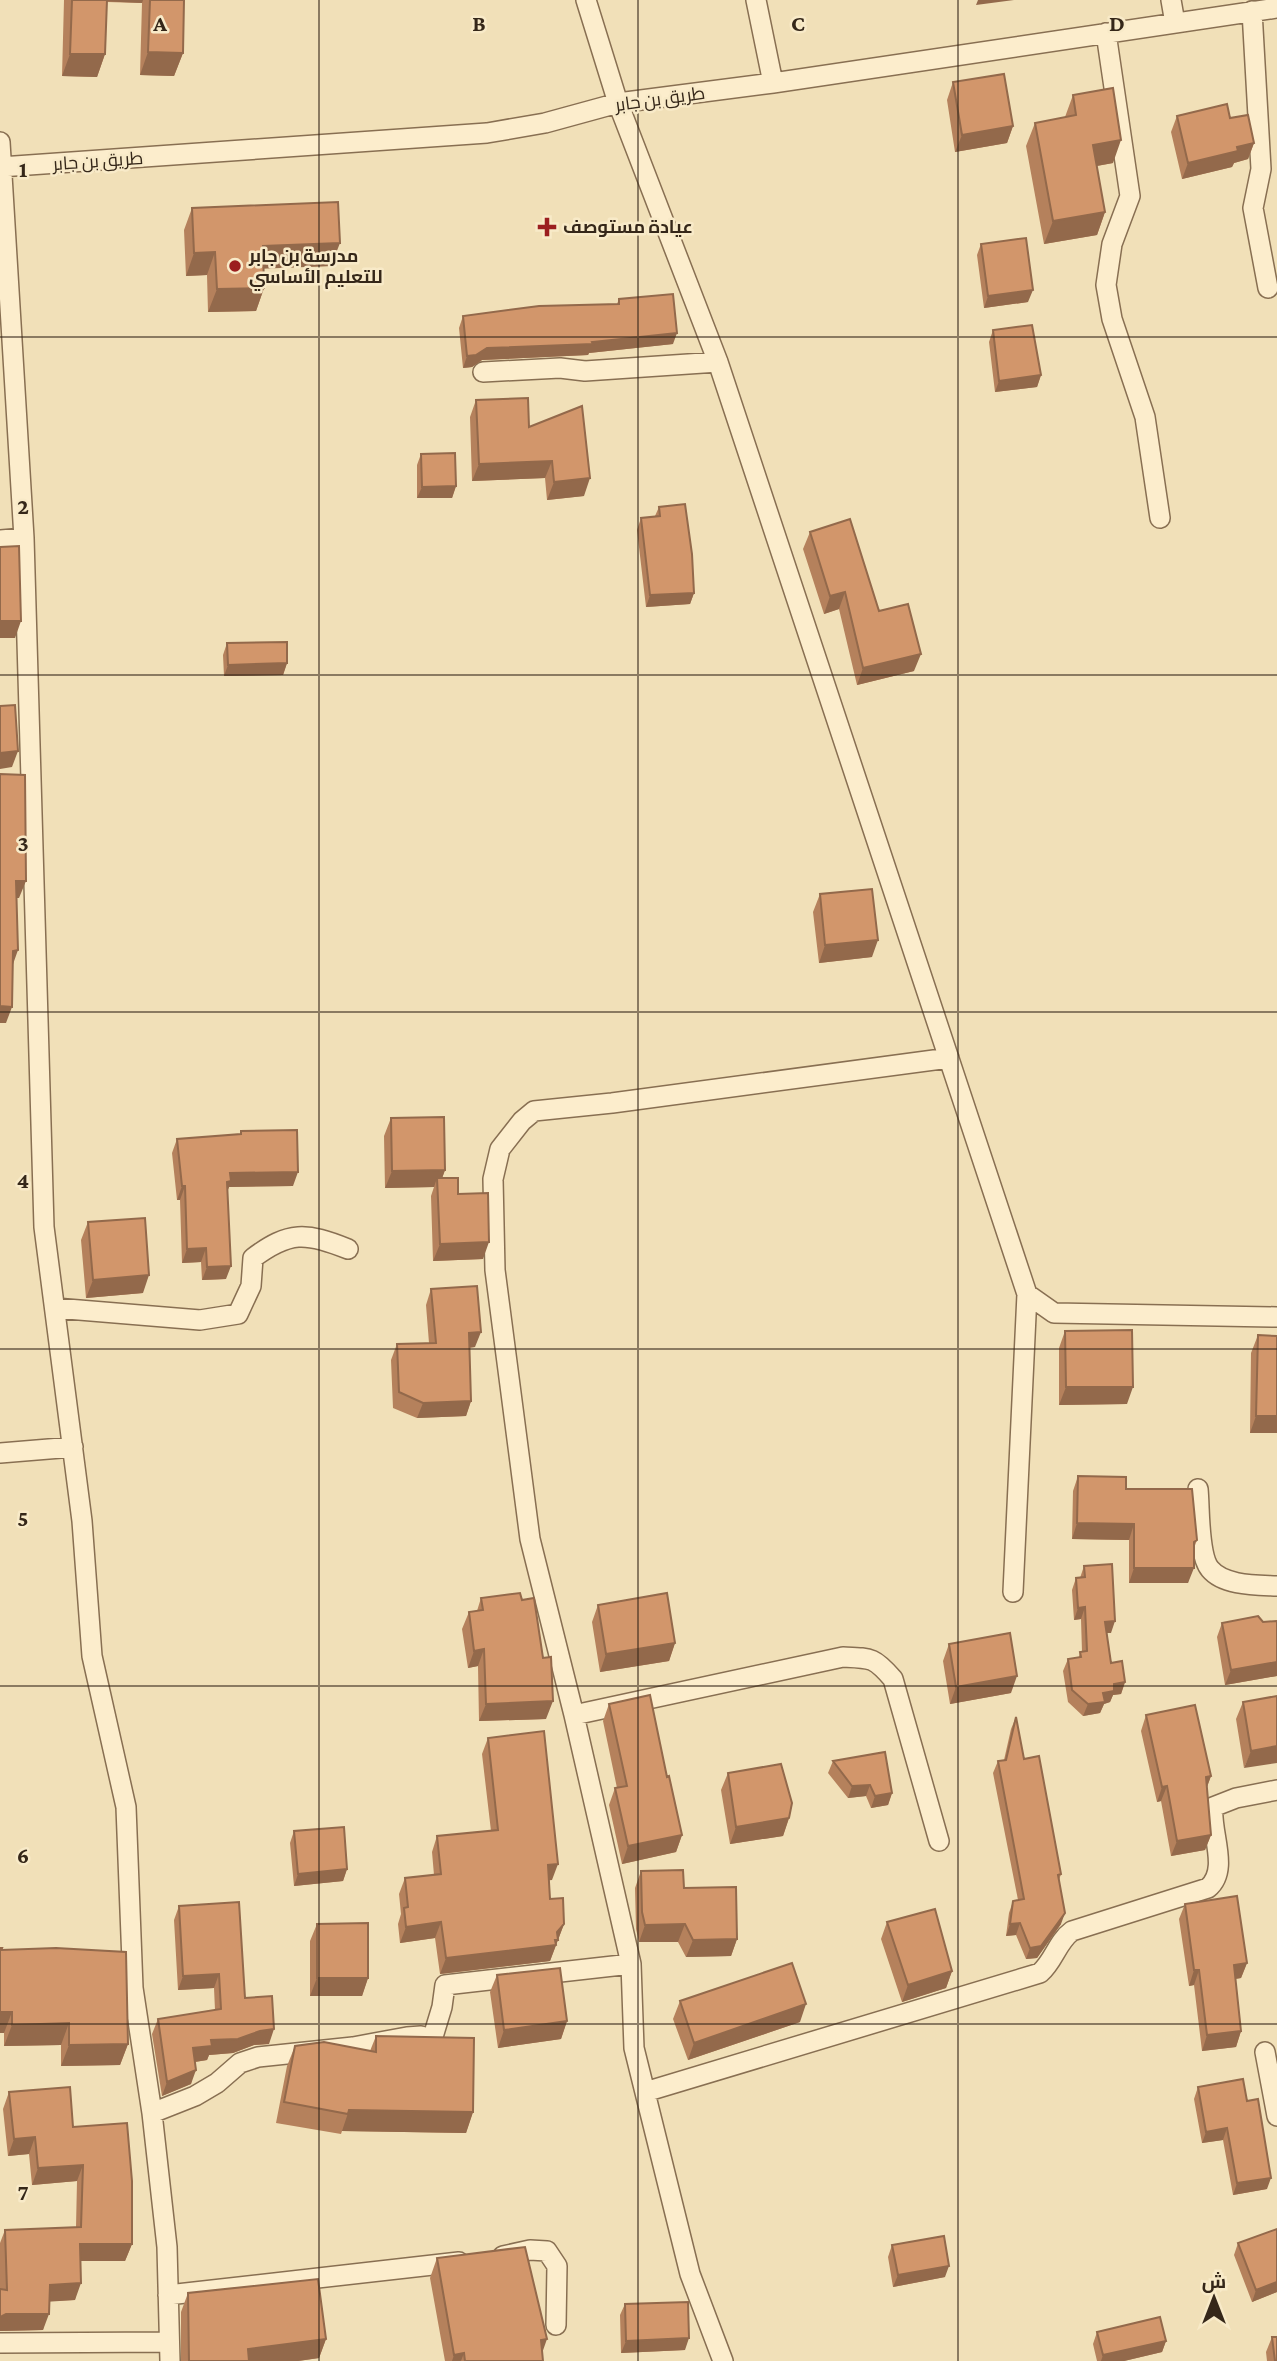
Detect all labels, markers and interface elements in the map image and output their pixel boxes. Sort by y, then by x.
text: A [152,10,167,36]
text: B [472,10,486,36]
text: C [791,10,805,36]
text: D [1109,10,1125,36]
street label: طريق بن جابر [613,83,707,117]
street label: طريق بن جابر [51,148,144,176]
text: 1 [19,156,28,182]
marker: عيادة مستوصف [537,217,557,237]
place label: عيادة مستوصف [563,217,693,238]
place label: مدرسة بن جابر للتعليم الأساسي [248,246,383,291]
marker: مدرسة بن جابر للتعليم الأساسي [227,258,243,274]
text: 2 [17,493,29,519]
text: 3 [17,830,29,856]
text: 4 [17,1167,29,1193]
text: 5 [17,1505,29,1531]
text: 6 [17,1842,29,1868]
text: 7 [17,2179,29,2205]
north arrow [1179,2263,1249,2333]
text: ش [1202,2271,1226,2293]

